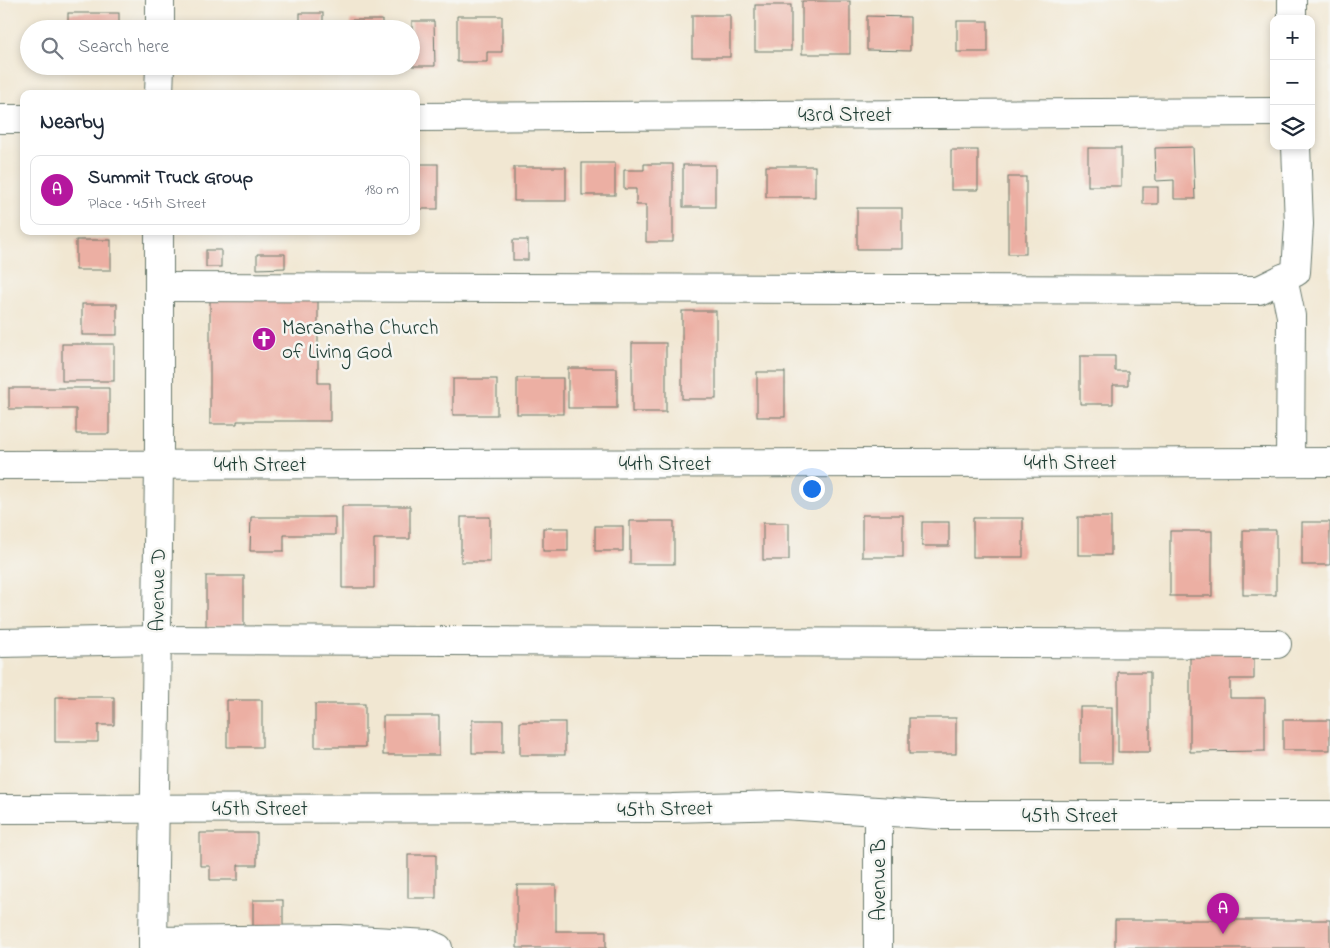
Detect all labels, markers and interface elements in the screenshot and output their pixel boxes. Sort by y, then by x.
map controls [1270,15,1315,150]
button: + [1270,15,1315,60]
search box [20,20,420,75]
icon: search [38,34,66,62]
text: Search here [78,34,169,61]
button: − [1270,60,1315,105]
street label: 43rd Street [798,101,892,131]
button: layers [1270,105,1315,150]
text: Nearby [40,108,104,138]
text: Summit Truck Group [88,165,253,192]
text: A [52,178,62,202]
text: 180 m [365,178,399,202]
text: Place · 45th Street [88,192,206,216]
place label: Maranatha Church of Living God [282,314,439,370]
church icon: Maranatha Church of Living God [251,326,277,352]
street label: 44th Street [1024,449,1116,479]
street label: 44th Street [619,450,711,480]
street label: 44th Street [214,451,306,481]
your location [799,476,825,502]
street label: Avenue D [143,548,175,632]
street label: 45th Street [617,794,713,826]
street label: 45th Street [212,795,308,825]
street label: 45th Street [1022,802,1118,832]
street label: Avenue B [865,839,895,921]
pin: A [1207,893,1239,934]

